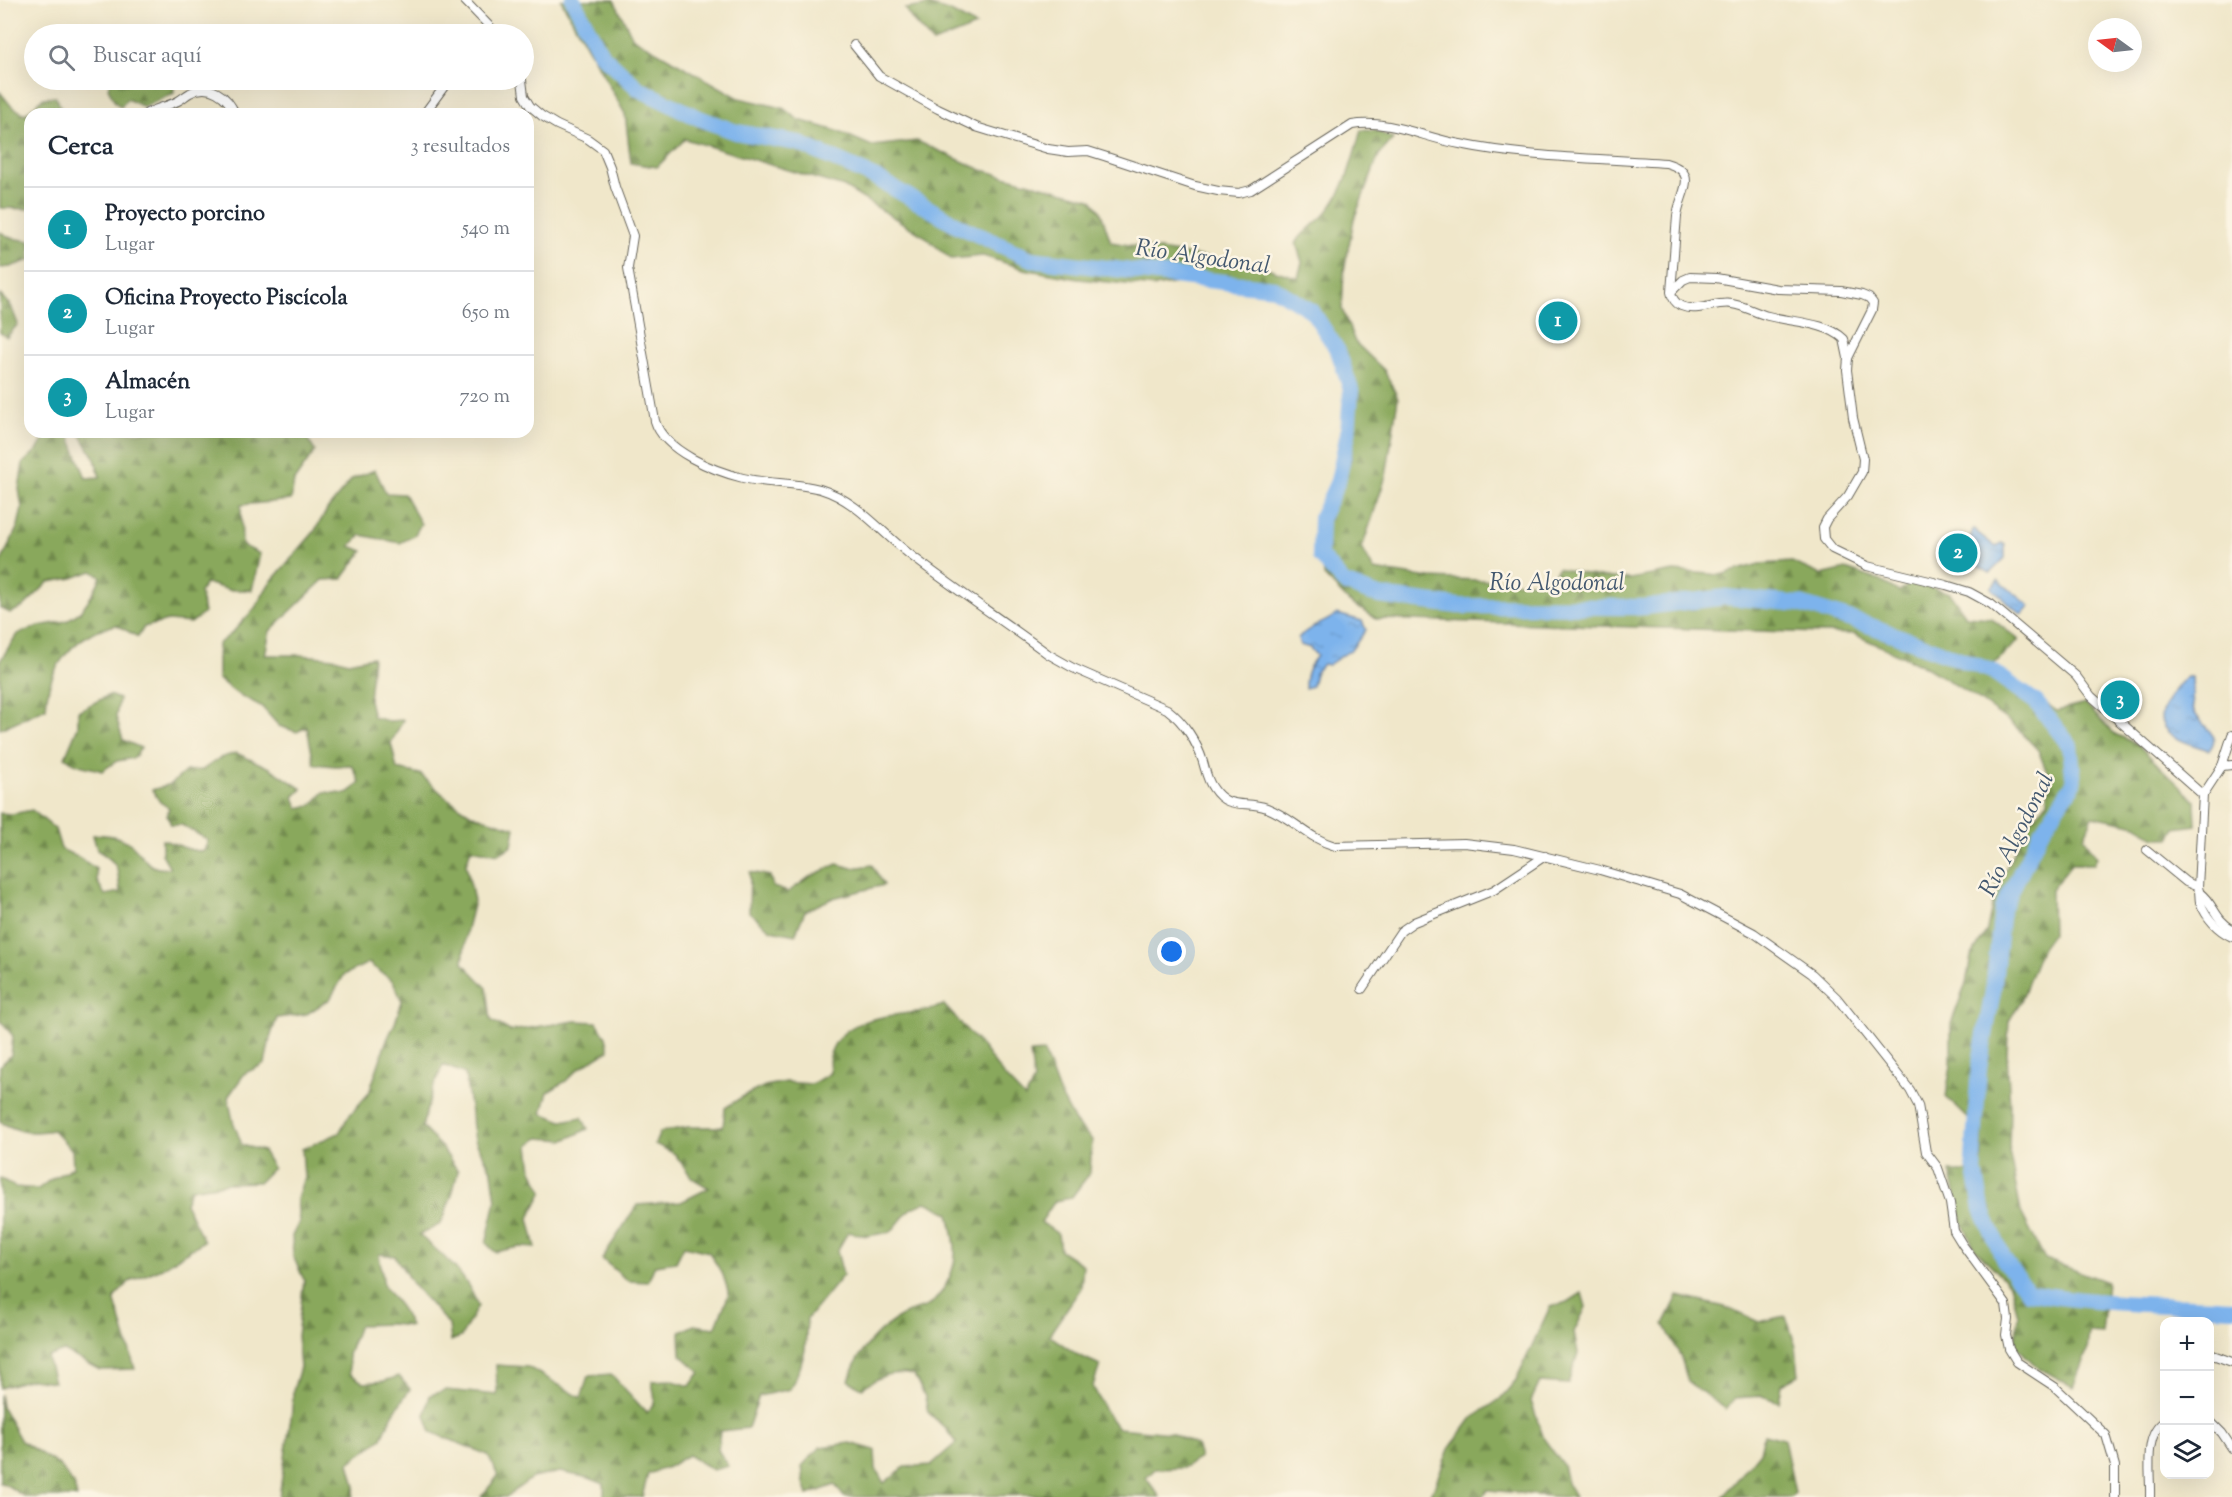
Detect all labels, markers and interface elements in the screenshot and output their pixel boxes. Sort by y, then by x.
north arrow [2088,18,2142,72]
search box [24,24,534,90]
icon: search [45,41,78,74]
text: Buscar aquí [93,41,202,73]
text: Cerca [48,129,114,166]
text: 3 resultados [410,133,510,162]
text: Proyecto porcino [105,199,265,231]
text: 1 [64,215,71,244]
text: 540 m [462,215,510,244]
text: Lugar [105,231,155,260]
water label: Río Algodonal [1133,232,1272,284]
text: Oficina Proyecto Piscícola [105,283,348,315]
pin: 1 [1538,298,1578,344]
text: 2 [63,299,72,328]
text: 650 m [462,299,510,328]
text: Lugar [105,315,155,344]
text: Almacén [105,367,190,399]
text: 3 [63,383,72,412]
text: 720 m [459,383,510,412]
text: Lugar [105,399,155,428]
pin: 2 [1938,530,1978,576]
water label: Río Algodonal [1489,567,1625,601]
pin: 3 [2100,678,2140,722]
water label: Río Algodonal [1972,767,2064,903]
your location [1157,937,1186,966]
map controls [2160,1317,2214,1479]
button: + [2160,1317,2214,1371]
button: − [2160,1371,2214,1425]
button: layers [2160,1425,2214,1479]

